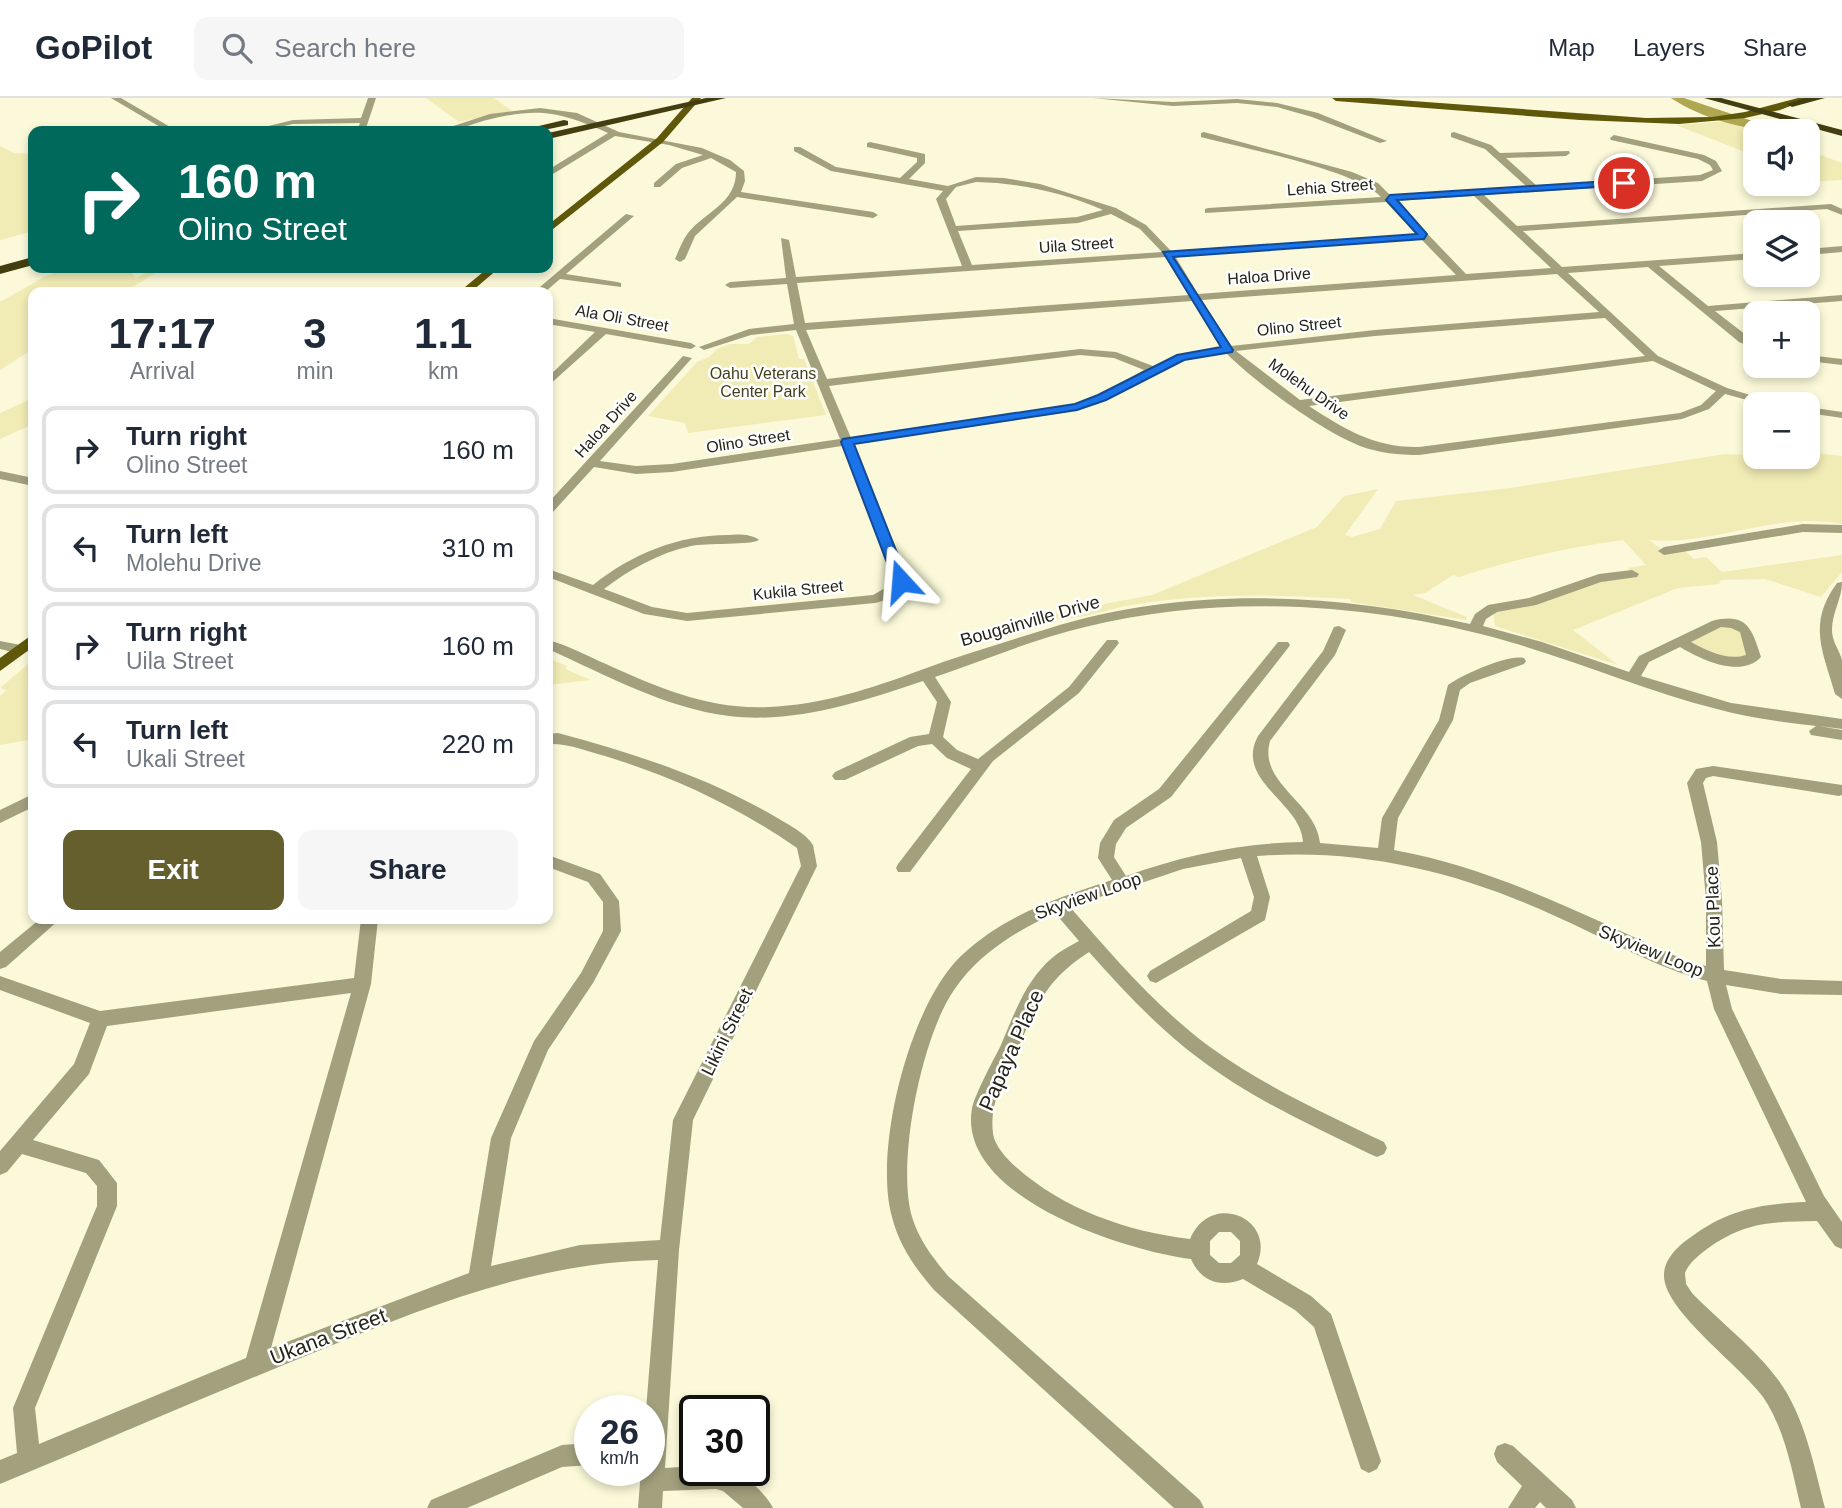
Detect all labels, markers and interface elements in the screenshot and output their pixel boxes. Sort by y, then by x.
search box [194,17,684,80]
text: GoPilot [35,29,152,66]
icon: search [218,29,256,67]
text: Search here [274,33,416,63]
text: Map [1548,34,1595,61]
text: Layers [1633,34,1705,61]
text: Share [1743,34,1807,61]
map controls [1743,119,1820,469]
button: sound [1743,119,1820,196]
pin [1594,153,1654,213]
icon: right [63,154,154,245]
text: 160 m [178,154,317,208]
icon: arrive [1605,164,1643,202]
street label: Lehia Street [1286,175,1374,198]
button: layers [1743,210,1820,287]
text: Olino Street [178,211,347,247]
street label: Uila Street [1038,234,1114,256]
street label: Haloa Drive [1227,265,1311,287]
street label: Ala Oli Street [574,301,670,335]
button: + [1743,301,1820,378]
text: 17:17 [109,310,216,357]
text: 3 [303,310,327,357]
text: 1.1 [414,310,472,357]
street label: Olino Street [1256,313,1342,339]
street label: Molehu Drive [1266,355,1353,423]
text: Arrival [130,358,195,384]
text: min [296,358,334,384]
text: km [428,358,459,384]
park label: Oahu Veterans Center Park [710,365,816,400]
street label: Haloa Drive [572,387,640,461]
button: − [1743,392,1820,469]
text: Turn right [126,421,247,451]
street label: Olino Street [705,426,792,456]
icon: right [67,431,105,469]
text: 160 m [442,435,514,465]
text: Olino Street [126,452,247,478]
text: Turn left [126,519,228,549]
icon: left [67,529,105,567]
text: 310 m [442,533,514,563]
position arrow [864,544,938,618]
text: Molehu Drive [126,550,262,576]
street label: Kukila Street [752,577,845,603]
street label: Bougainville Drive [958,592,1102,650]
text: Turn right [126,617,247,647]
icon: right [67,627,105,665]
text: 160 m [442,631,514,661]
text: Uila Street [126,648,233,674]
text: Turn left [126,715,228,745]
icon: left [67,725,105,763]
text: 220 m [442,729,514,759]
text: Ukali Street [126,746,245,772]
button: Exit [63,830,284,910]
button: Share [298,830,518,910]
street label: Kou Place [1702,866,1724,948]
street label: Skyview Loop [1032,868,1144,924]
street label: Skyview Loop [1596,921,1706,981]
street label: Likini Street [697,985,757,1079]
street label: Papaya Place [974,986,1048,1114]
street label: Ukana Street [267,1303,389,1369]
speed limit sign: 30 [679,1395,770,1486]
text: 26 [600,1412,639,1451]
text: km/h [600,1448,639,1468]

